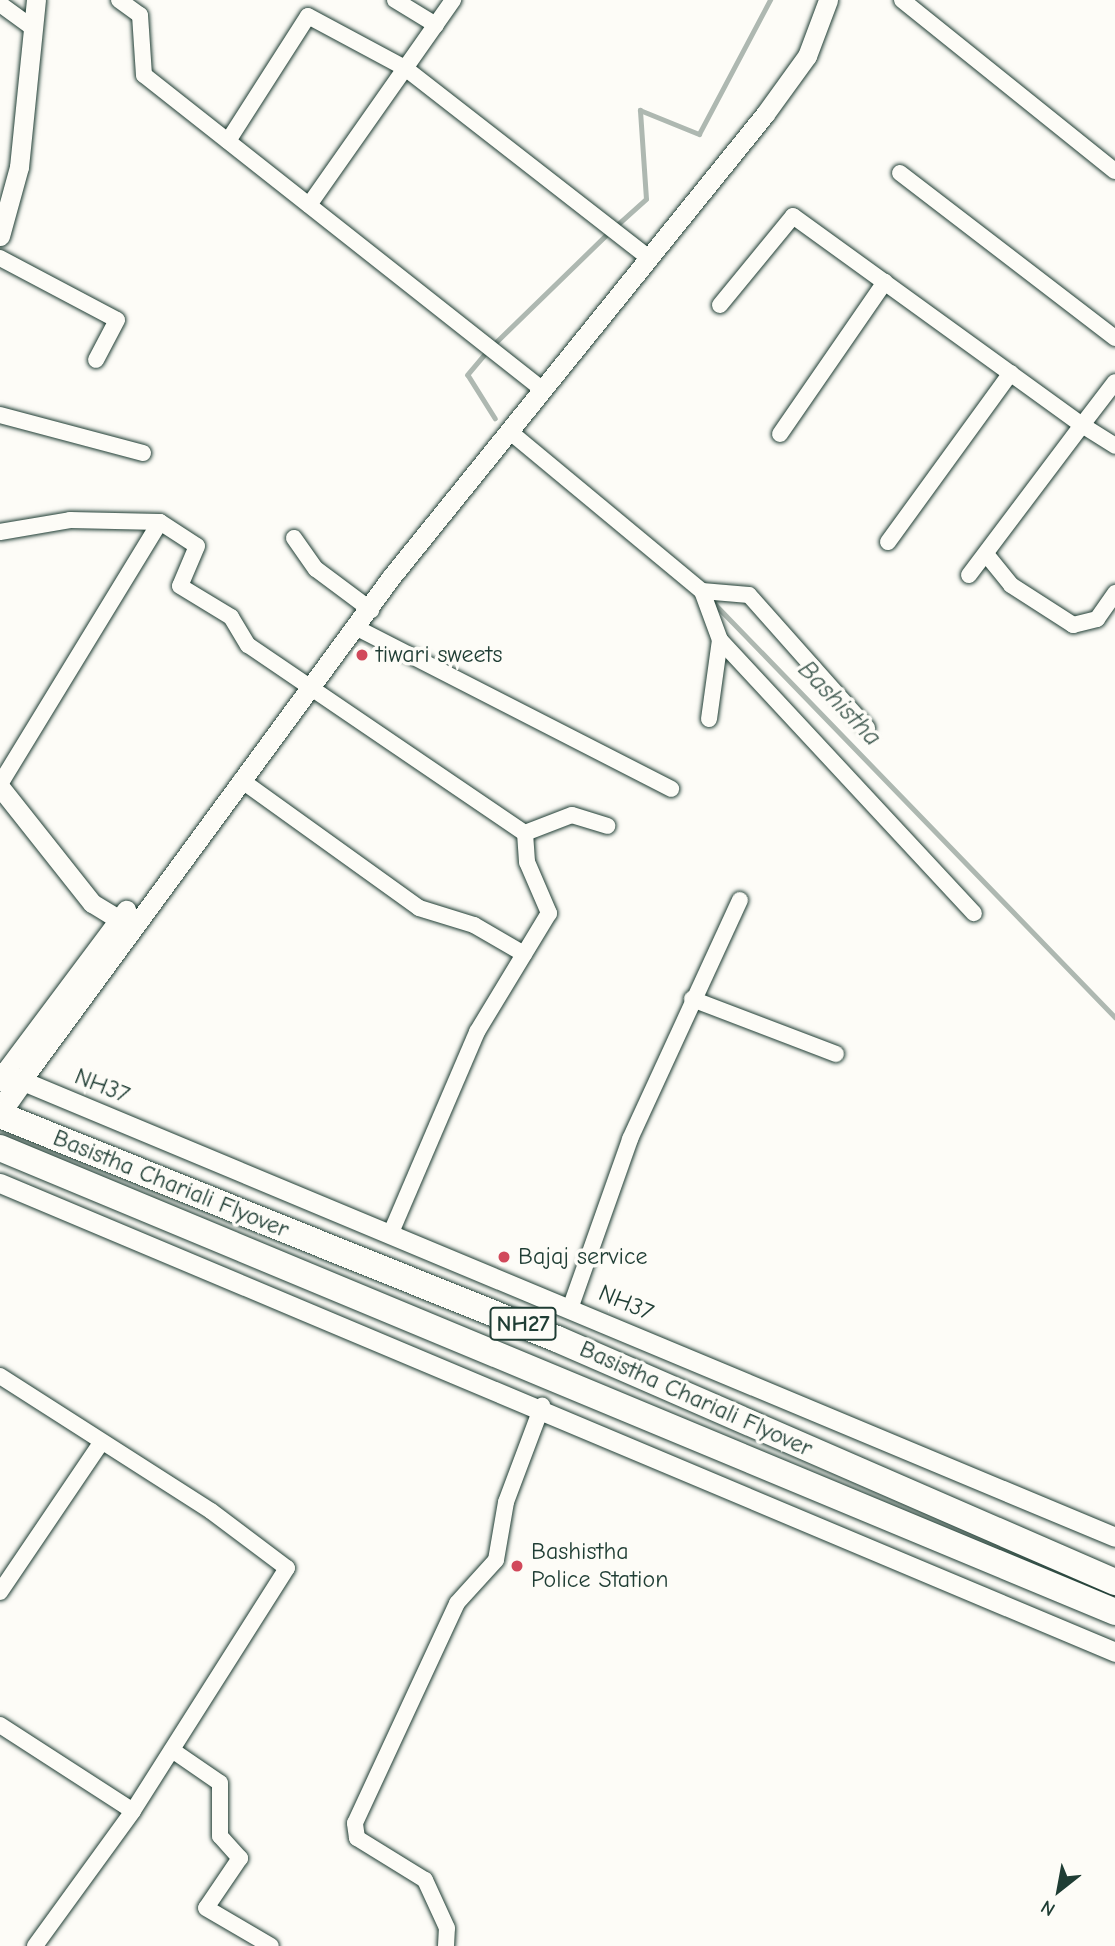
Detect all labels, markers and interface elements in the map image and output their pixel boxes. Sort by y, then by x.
place label: tiwari sweets [376,641,502,669]
marker: tiwari sweets [354,647,370,663]
water label: Bashistha [791,655,887,753]
street label: NH37 [70,1062,134,1110]
street label: Basistha Chariali Flyover [49,1123,293,1245]
place label: Bajaj service [518,1243,648,1271]
marker: Bajaj service [496,1249,512,1265]
street label: NH37 [594,1279,658,1327]
road number: NH27 [488,1304,558,1344]
street label: Basistha Chariali Flyover [575,1335,817,1463]
place label: Bashistha Police Station [531,1538,669,1594]
marker: Bashistha Police Station [509,1558,525,1574]
north arrow [1024,1855,1094,1925]
text: N [1037,1895,1059,1921]

